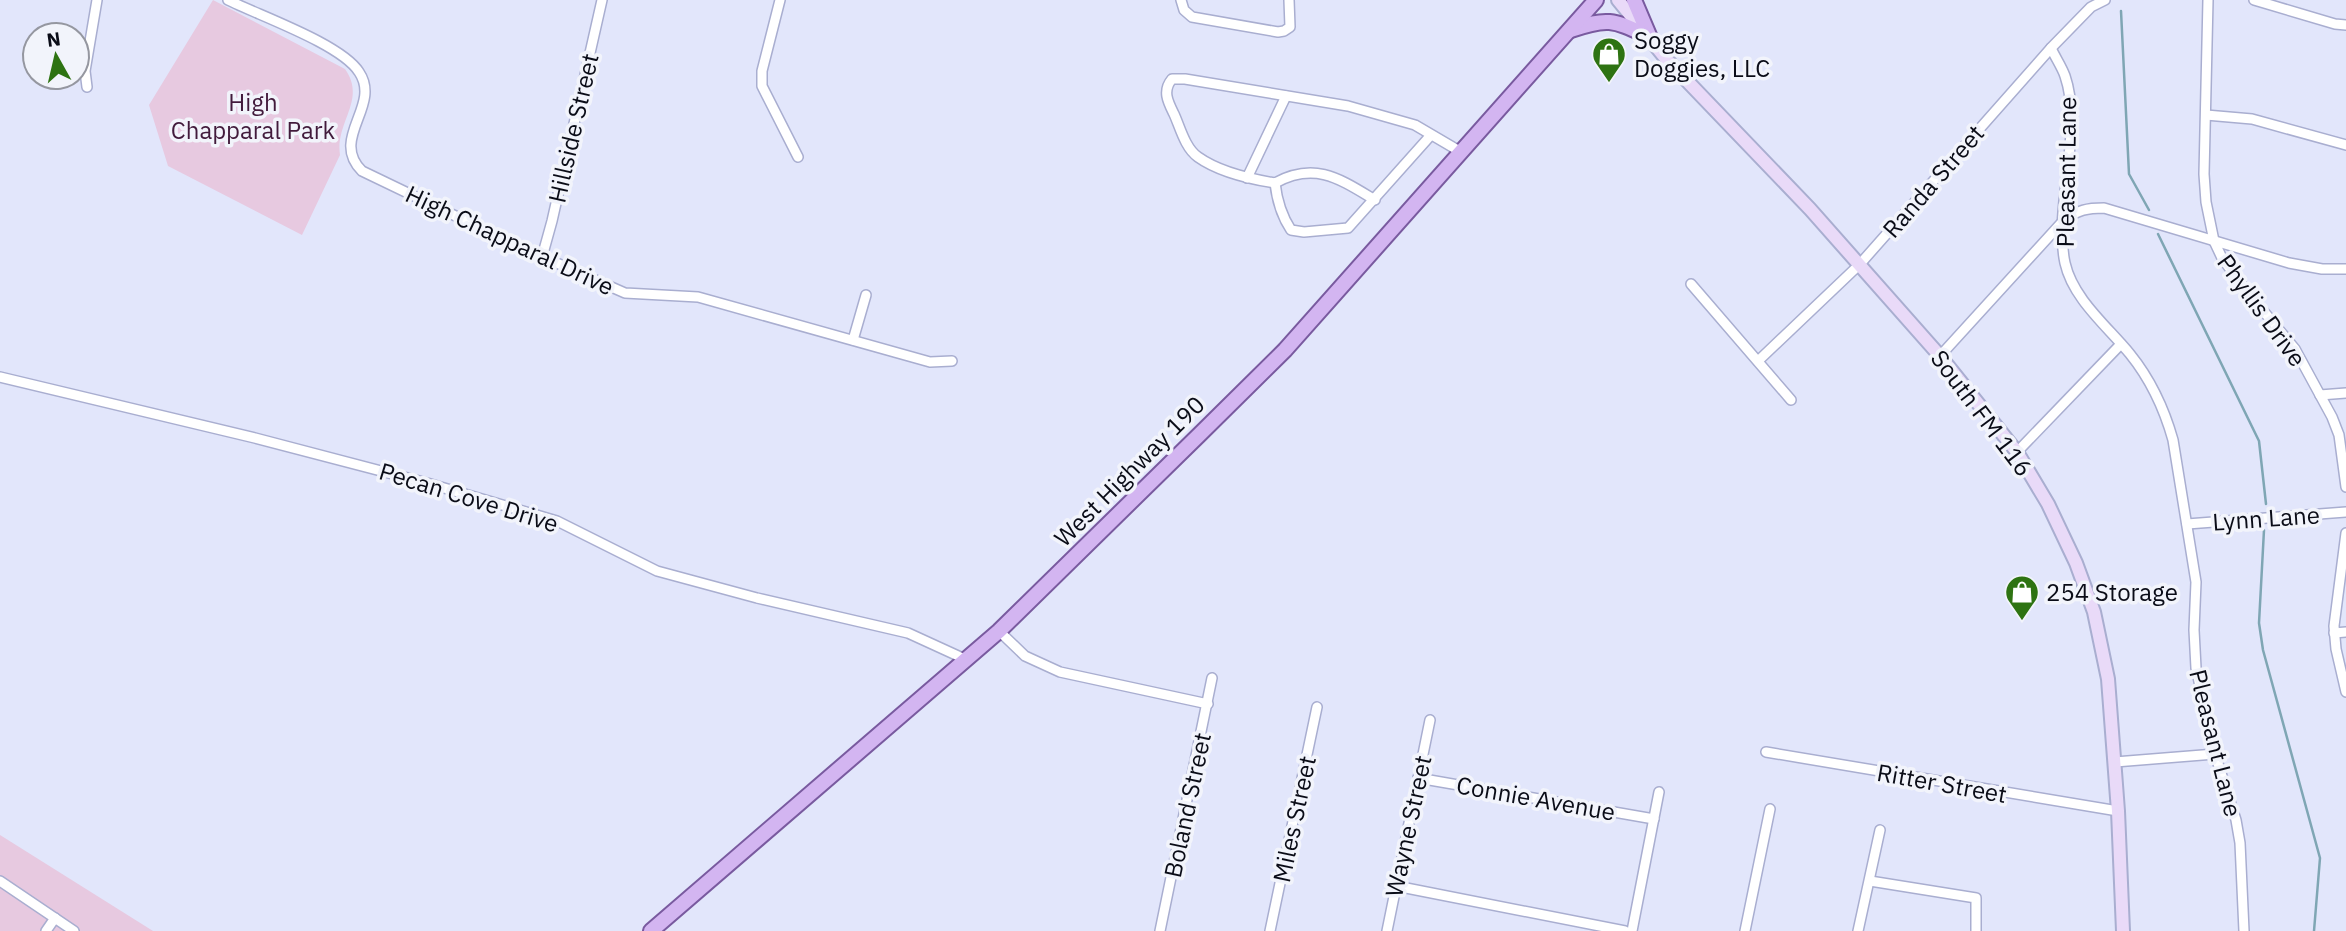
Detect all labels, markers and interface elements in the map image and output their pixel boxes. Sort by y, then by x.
north arrow [21,21,91,91]
place label: Soggy Doggies, LLC [1634,24,1770,84]
text: N [45,26,62,52]
shop icon: Soggy Doggies, LLC [1590,35,1628,84]
street label: Hillside Street [540,50,606,206]
park label: High Chapparal Park [171,86,335,146]
street label: Pleasant Lane [2049,96,2083,248]
street label: Randa Street [1875,118,1991,244]
street label: High Chapparal Drive [401,178,619,302]
street label: Phyllis Drive [2210,247,2314,373]
street label: South FM 116 [1924,343,2040,483]
street label: West Highway 190 [1047,389,1211,553]
street label: Pecan Cove Drive [376,455,562,539]
street label: Lynn Lane [2211,498,2321,538]
shop icon: 254 Storage [2003,573,2041,622]
place label: 254 Storage [2046,576,2178,608]
street label: Pleasant Lane [2182,666,2250,820]
street label: Boland Street [1156,730,1218,880]
street label: Wayne Street [1377,752,1439,900]
street label: Miles Street [1265,753,1323,885]
street label: Ritter Street [1875,756,2009,810]
street label: Connie Avenue [1454,768,1618,828]

